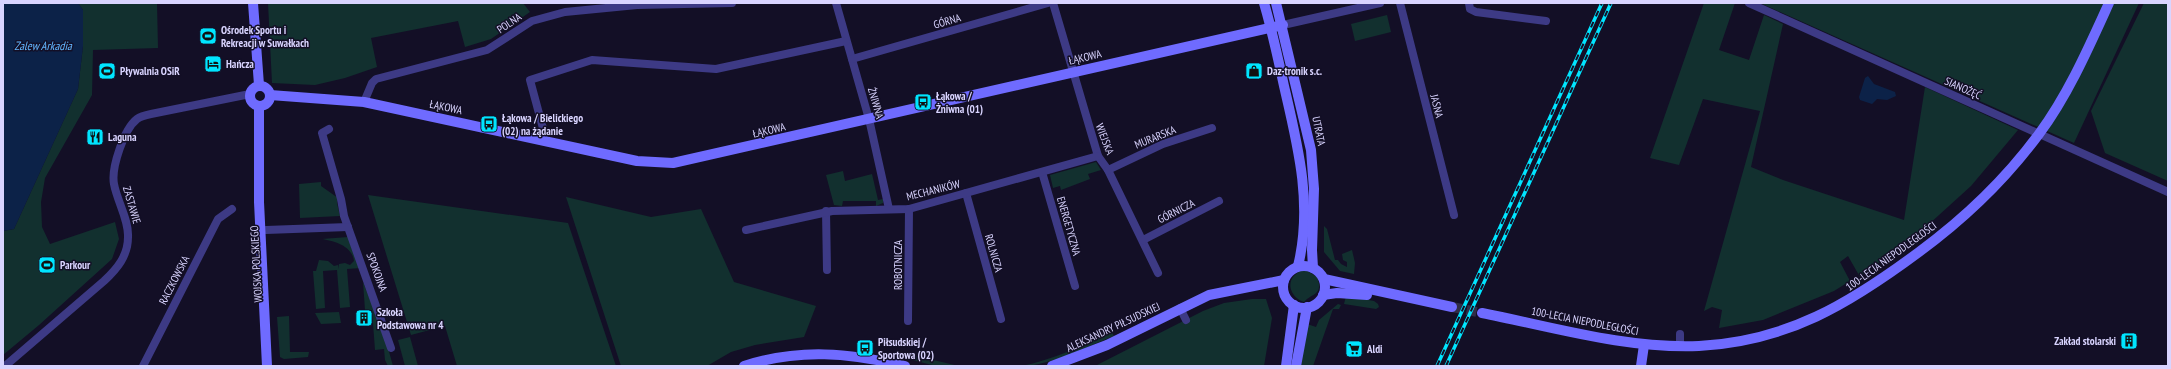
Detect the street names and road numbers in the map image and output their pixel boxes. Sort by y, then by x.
street label: POLNA [494,9,525,36]
street label: GÓRNA [932,10,963,32]
street label: ŁĄKOWA [1067,46,1104,68]
street label: SIANOŻĘĆ [1942,74,1984,102]
street label: ŻNIWNA [865,86,887,121]
street label: JASNA [1427,92,1447,120]
street label: ŁĄKOWA [428,97,464,117]
street label: UTRATA [1309,115,1329,148]
street label: ŁĄKOWA [751,119,788,141]
street label: WIEJSKA [1093,121,1118,157]
street label: MURARSKA [1132,122,1178,152]
street label: MECHANIKÓW [905,176,962,203]
street label: ZASTAWIE [120,185,144,226]
street label: ENERGETYCZNA [1054,195,1084,258]
street label: GÓRNICZA [1155,195,1198,226]
street label: 100-LECIA NIEPODLEGŁOŚCI [1843,218,1939,294]
street label: WOJSKA POLSKIEGO [247,225,265,303]
street label: ROLNICZA [982,232,1006,274]
street label: ROBOTNICZA [891,239,905,290]
street label: SPOKOJNA [363,251,391,294]
street label: RACZKOWSKA [156,252,193,307]
street label: ALEKSANDRY PIŁSUDSKIEJ [1064,299,1162,355]
street label: 100-LECIA NIEPODLEGŁOŚCI [1530,304,1640,338]

